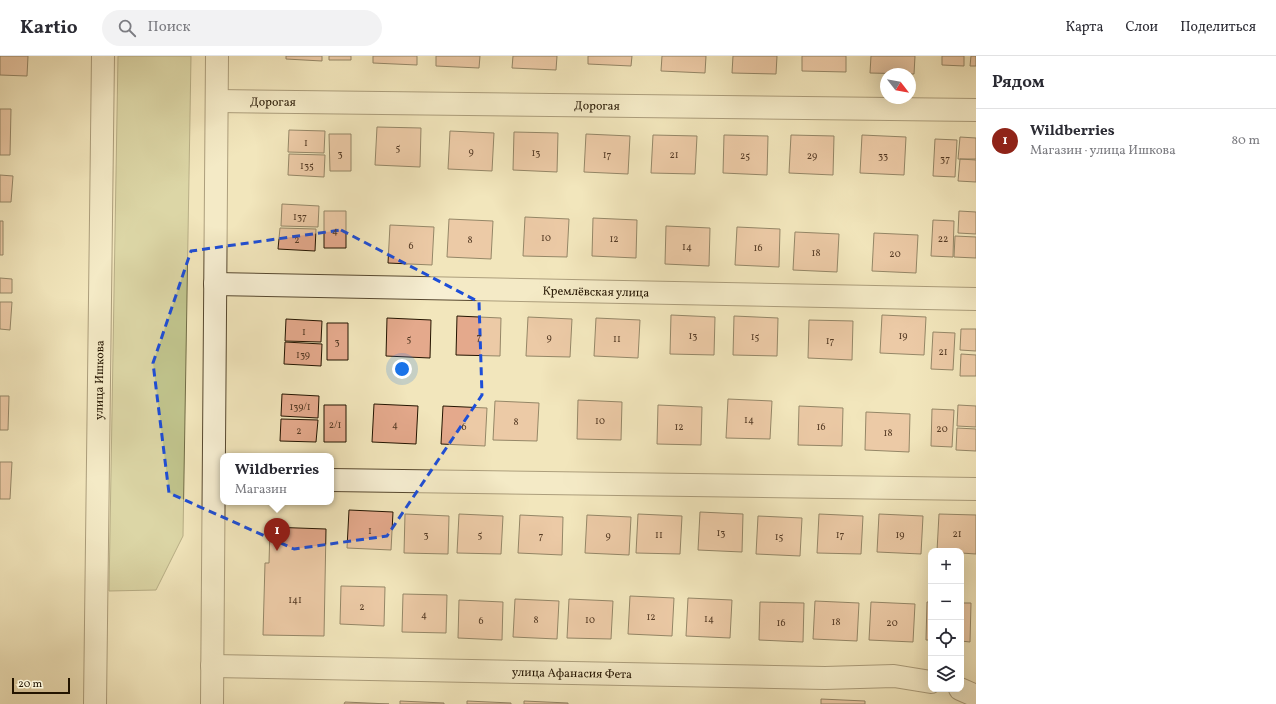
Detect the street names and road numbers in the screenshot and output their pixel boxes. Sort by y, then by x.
street label: Дорогая [250,94,296,111]
street label: Дорогая [574,98,620,115]
street label: Кремлёвская улица [542,283,649,302]
street label: улица Ишкова [92,340,108,420]
street label: улица Афанасия Фета [512,665,632,683]

